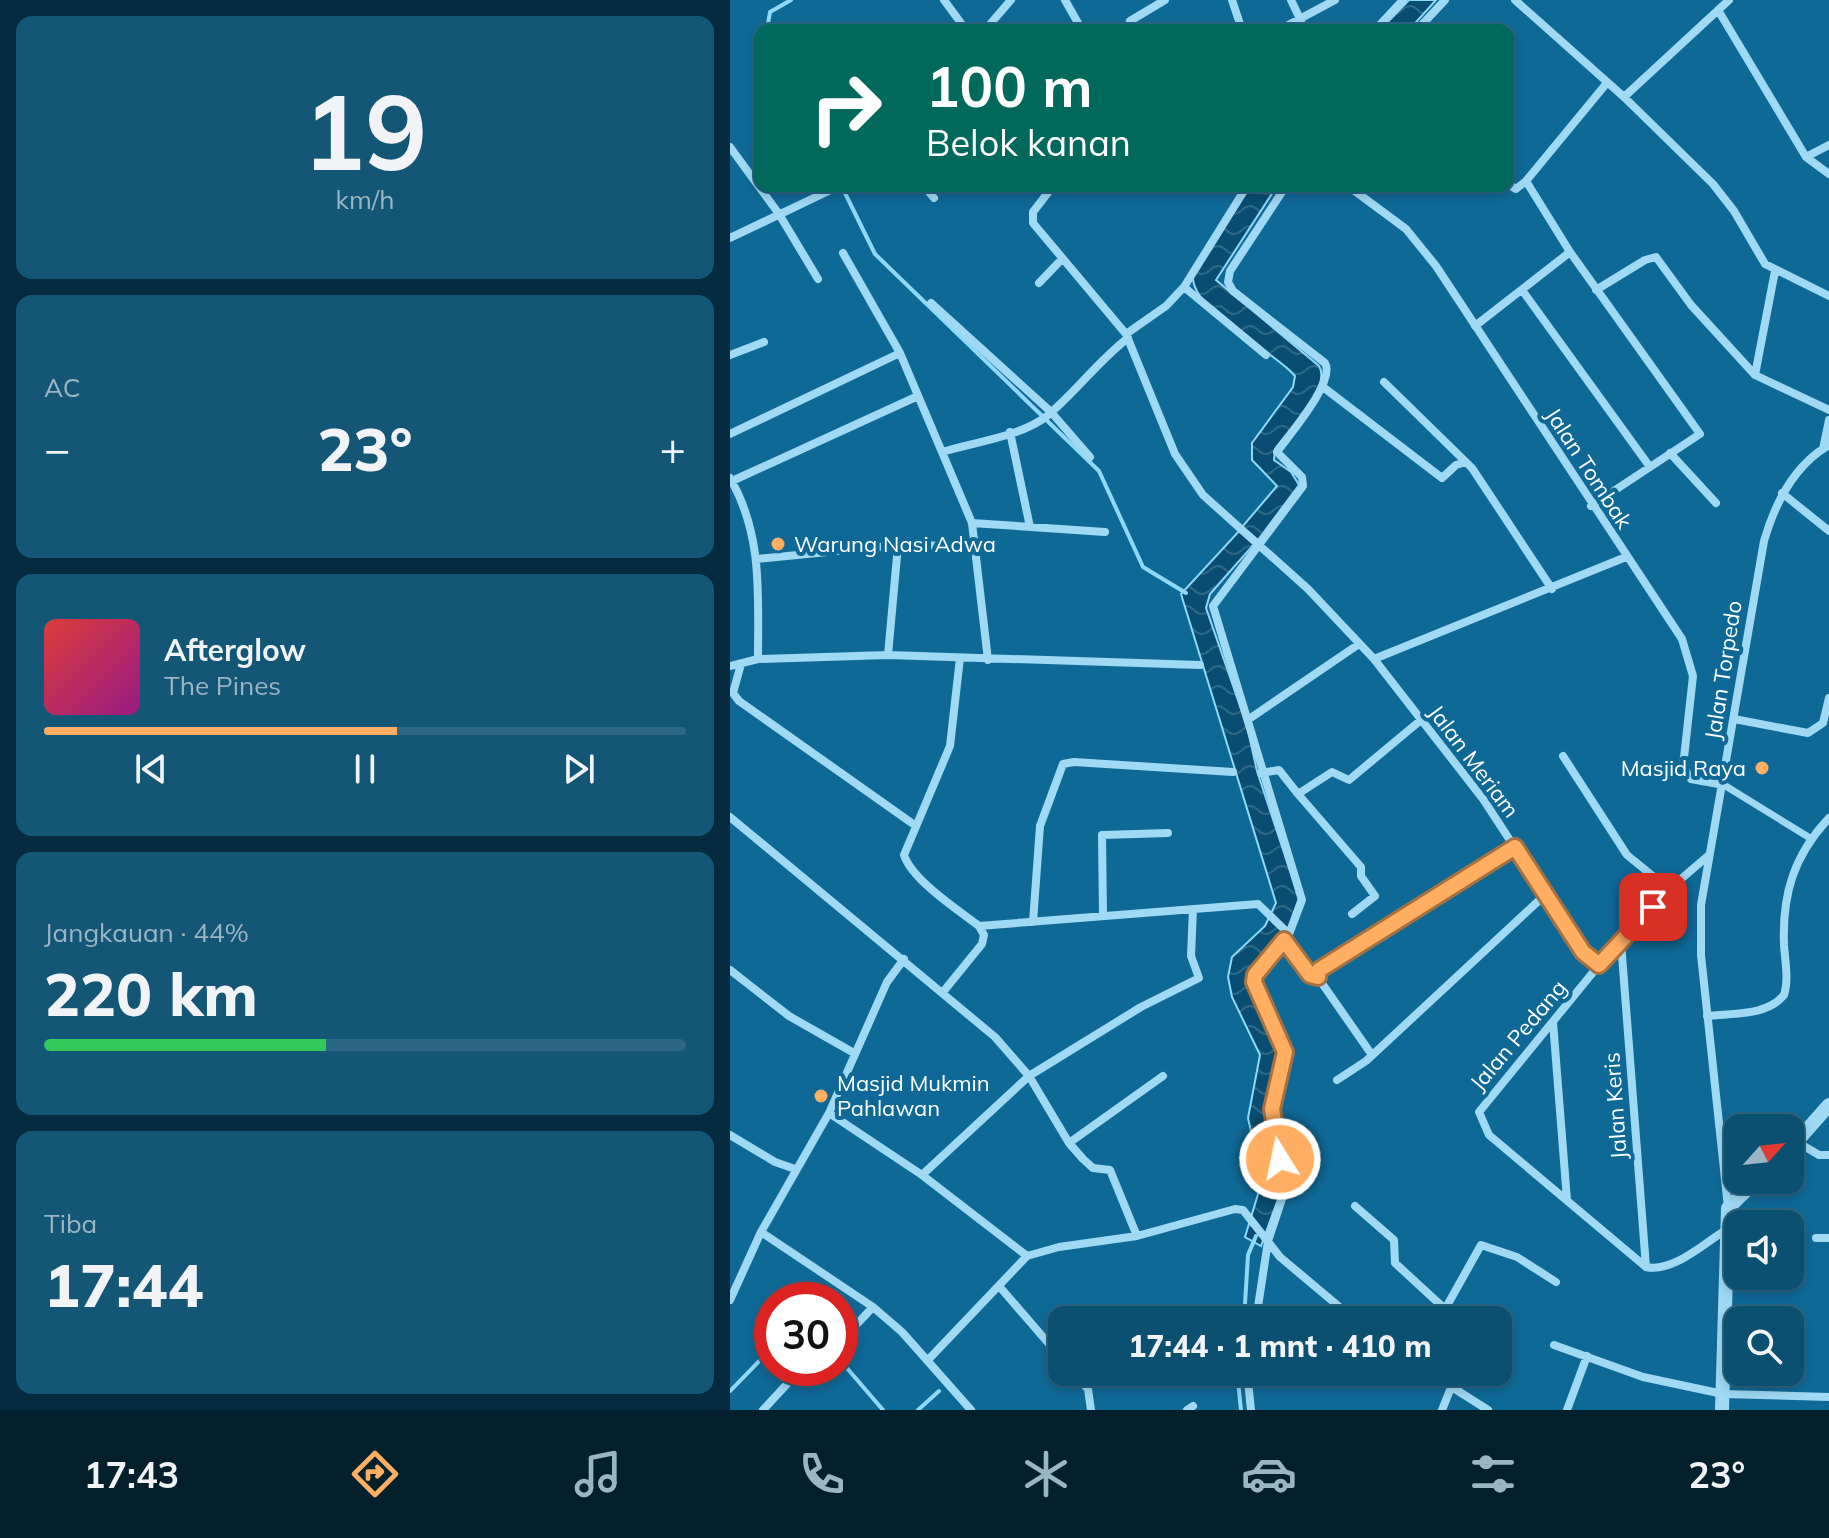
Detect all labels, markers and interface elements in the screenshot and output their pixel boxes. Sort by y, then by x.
text: 100 m [926,51,1093,121]
icon: right [794,56,898,160]
text: 19 [303,65,427,196]
text: Belok kanan [926,120,1131,165]
text: km/h [336,183,394,216]
text: AC [44,371,81,404]
street label: Jalan Tombak [1539,402,1639,534]
text: 23° [317,411,413,486]
text: − [44,421,70,476]
text: + [660,421,686,476]
place label: Warung Nasi Adwa [794,530,996,558]
marker: Warung Nasi Adwa [769,535,787,553]
street label: Jalan Torpedo [1698,598,1748,742]
text: Afterglow [164,631,306,669]
text: The Pines [164,669,281,702]
street label: Jalan Meriam [1422,699,1526,823]
icon: previous [129,747,173,791]
icon: pause [343,747,387,791]
icon: next [557,747,601,791]
place label: Masjid Raya [1621,754,1746,782]
marker: Masjid Raya [1753,759,1771,777]
pin [1619,873,1687,941]
icon: arrive [1631,885,1675,929]
text: Jangkauan · 44% [44,916,249,949]
text: 220 km [44,956,258,1031]
street label: Jalan Pedang [1464,974,1572,1096]
street label: Jalan Keris [1597,1051,1633,1161]
place label: Masjid Mukmin Pahlawan [837,1069,990,1122]
marker: Masjid Mukmin Pahlawan [812,1087,830,1105]
north arrow [1724,1114,1804,1194]
map controls [1724,1114,1804,1386]
position arrow [1238,1117,1322,1201]
text: Tiba [44,1207,97,1240]
button: sound [1724,1210,1804,1290]
text: 17:44 [44,1247,204,1322]
speed limit sign: 30 [754,1282,858,1386]
button: search [1724,1306,1804,1386]
text: 17:44 · 1 mnt · 410 m [1128,1327,1432,1365]
icon: directions [347,1446,403,1502]
icon: music [570,1446,626,1502]
icon: phone [794,1446,850,1502]
icon: climate [1018,1446,1074,1502]
icon: car [1241,1446,1297,1502]
icon: filters [1465,1446,1521,1502]
text: 17:43 [84,1452,179,1497]
text: 23° [1688,1452,1745,1497]

